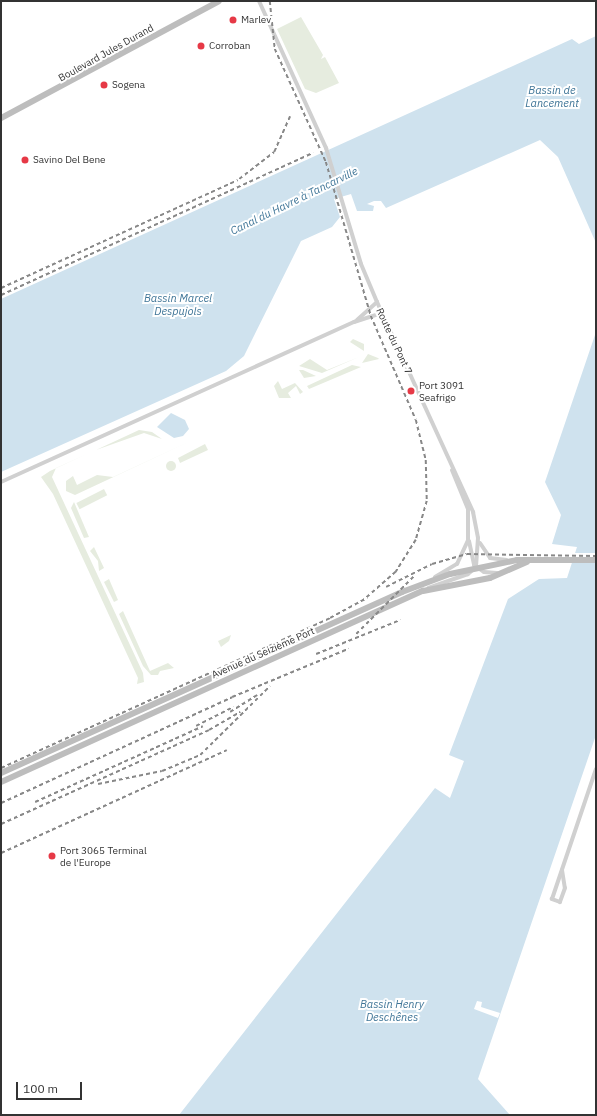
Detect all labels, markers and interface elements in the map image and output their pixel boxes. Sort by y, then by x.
place label: Marlev [241,14,271,26]
marker: Marlev [228,15,238,25]
street label: Boulevard Jules Durand [56,22,156,84]
place label: Corroban [209,40,251,52]
marker: Corroban [196,41,206,51]
place label: Sogena [112,79,145,91]
marker: Sogena [99,80,109,90]
water label: Bassin de Lancement [525,84,579,110]
place label: Savino Del Bene [33,154,106,166]
marker: Savino Del Bene [20,155,30,165]
water label: Canal du Havre à Tancarville [228,164,360,238]
water label: Bassin Marcel Despujols [144,292,212,318]
street label: Route du Pont 7 [373,306,415,376]
place label: Port 3091 Seafrigo [419,379,464,402]
marker: Port 3091 Seafrigo [406,386,416,396]
street label: Avenue du Seizième Port [210,625,316,681]
place label: Port 3065 Terminal de l'Europe [60,844,147,868]
marker: Port 3065 Terminal de l'Europe [47,851,57,861]
water label: Bassin Henry Deschênes [360,998,424,1024]
scale bar [18,1074,84,1100]
text: 100 m [23,1081,58,1096]

